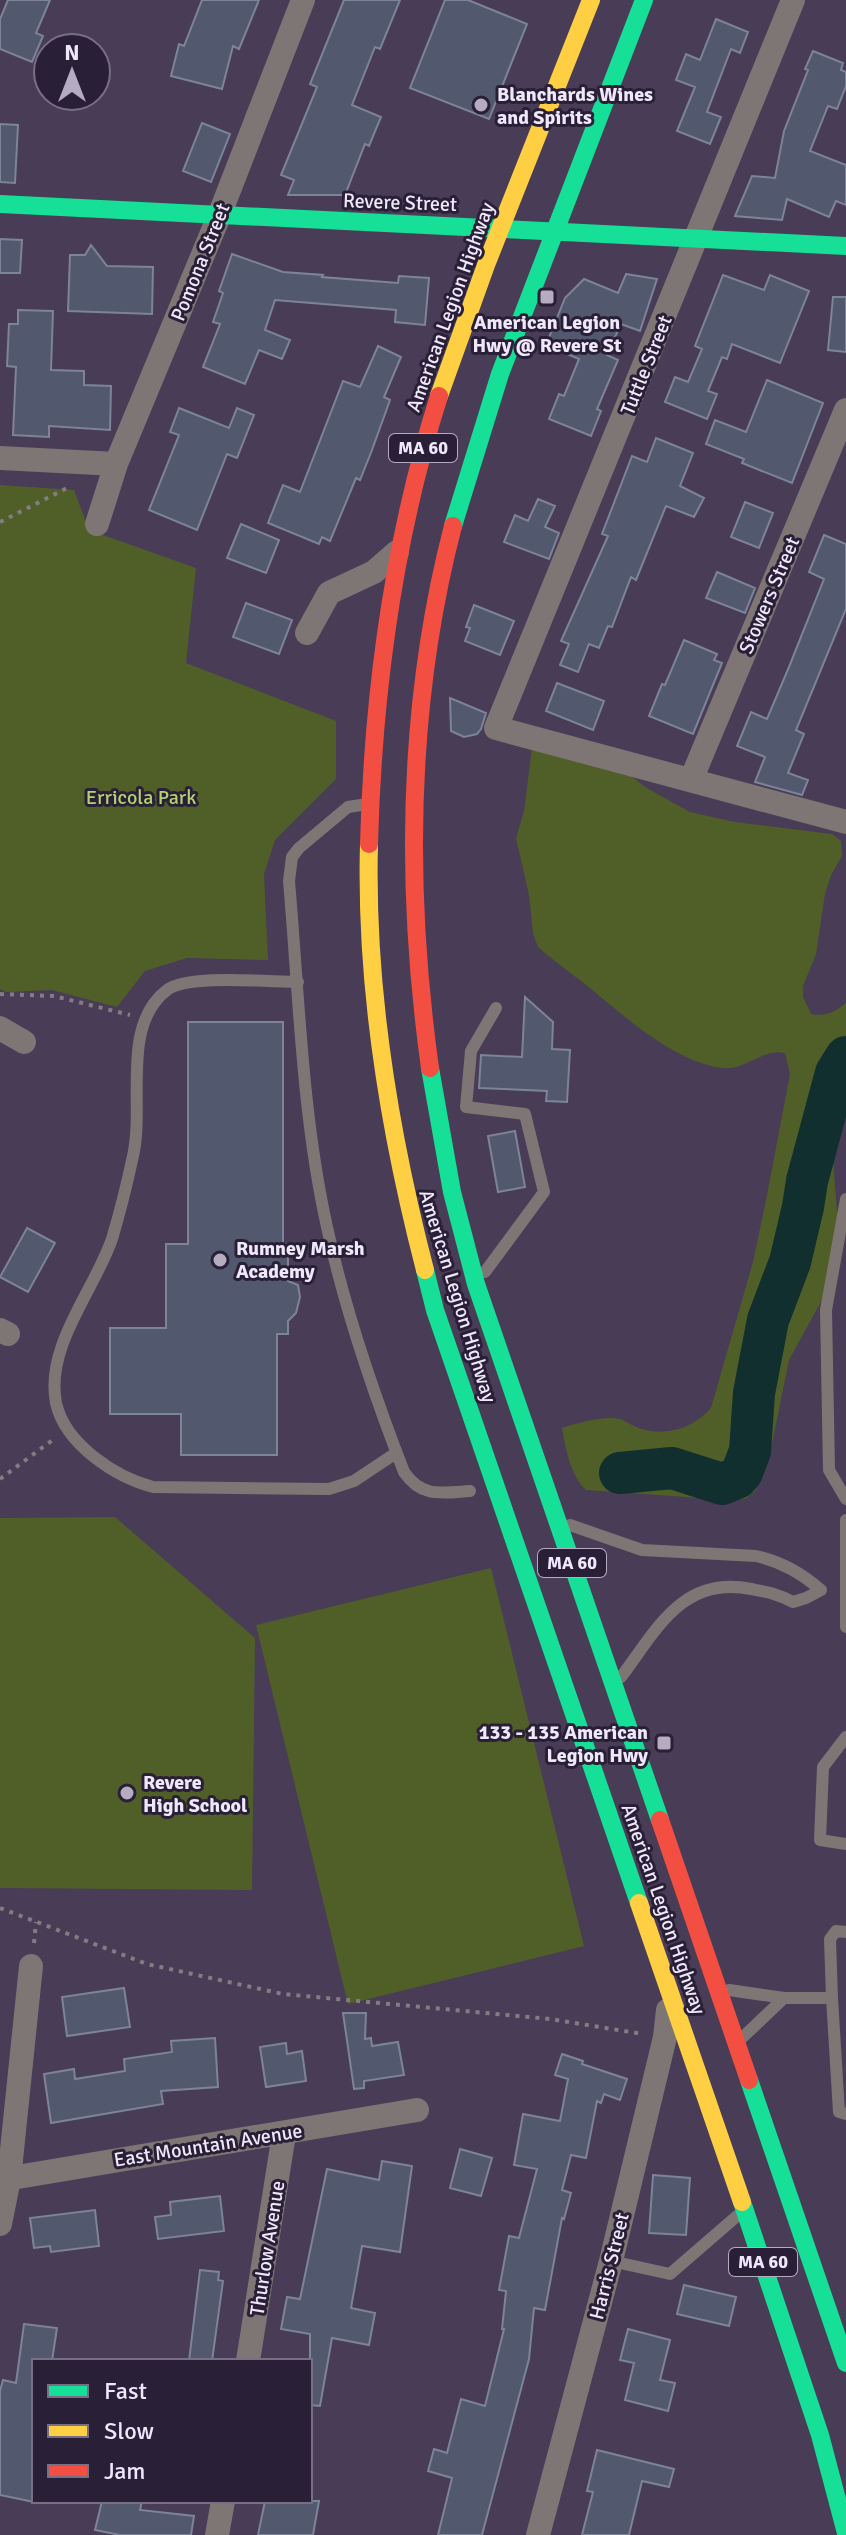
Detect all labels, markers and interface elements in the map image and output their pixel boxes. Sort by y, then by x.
north arrow [32,32,112,112]
text: N [64,39,80,66]
place label: Blanchards Wines and Spirits [497,82,653,130]
marker: Blanchards Wines and Spirits [472,96,490,114]
street label: Revere Street [343,188,457,217]
street label: American Legion Highway [401,198,500,415]
street label: Pomona Street [165,200,235,325]
marker: American Legion Hwy @ Revere St [538,288,556,306]
place label: American Legion Hwy @ Revere St [473,310,622,358]
street label: Tuttle Street [615,312,678,419]
road number: MA 60 [389,434,457,462]
street label: Stowers Street [734,533,805,658]
park label: Erricola Park [86,785,196,810]
street label: American Legion Highway [413,1187,502,1406]
place label: Rumney Marsh Academy [236,1236,365,1284]
marker: Rumney Marsh Academy [211,1251,229,1269]
road number: MA 60 [538,1549,606,1577]
place label: 133 - 135 American Legion Hwy [479,1720,648,1768]
marker: 133 - 135 American Legion Hwy [655,1734,673,1752]
place label: Revere High School [143,1770,247,1818]
marker: Revere High School [118,1784,136,1802]
street label: American Legion Highway [616,1800,712,2018]
street label: East Mountain Avenue [112,2118,304,2173]
street label: Thurlow Avenue [244,2179,291,2317]
street label: Harris Street [584,2210,635,2322]
road number: MA 60 [729,2248,797,2276]
legend [32,2359,312,2503]
text: Fast [104,2376,147,2406]
text: Slow [104,2416,154,2446]
text: Jam [104,2456,145,2486]

